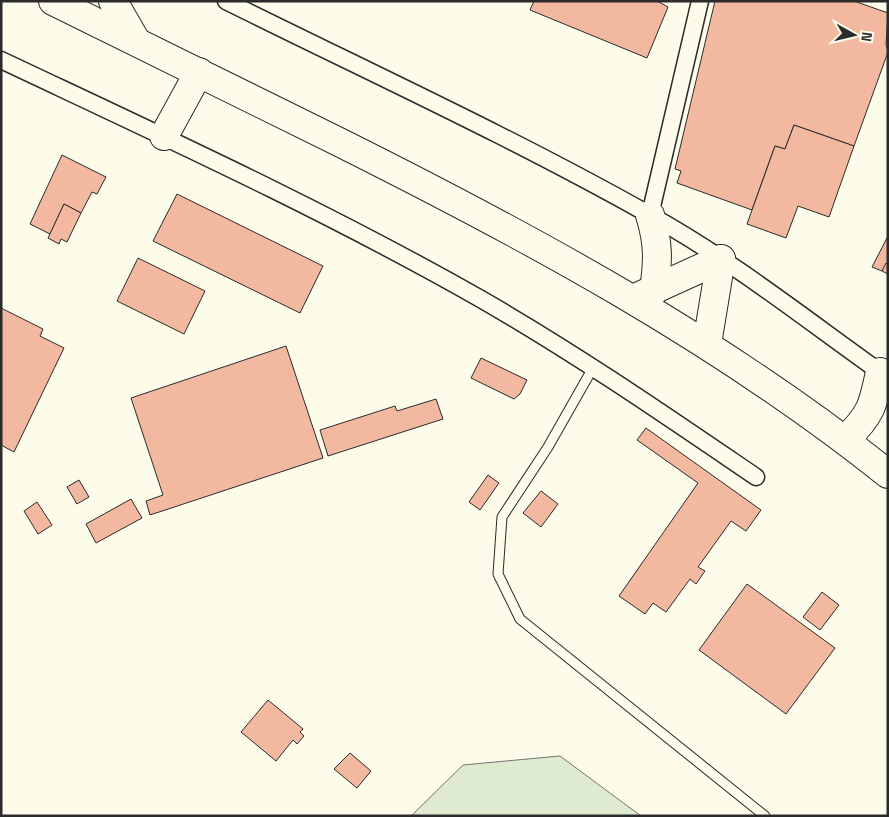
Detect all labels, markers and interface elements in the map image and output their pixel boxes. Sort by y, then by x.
north arrow [829,10,879,60]
text: N [857,31,876,43]

